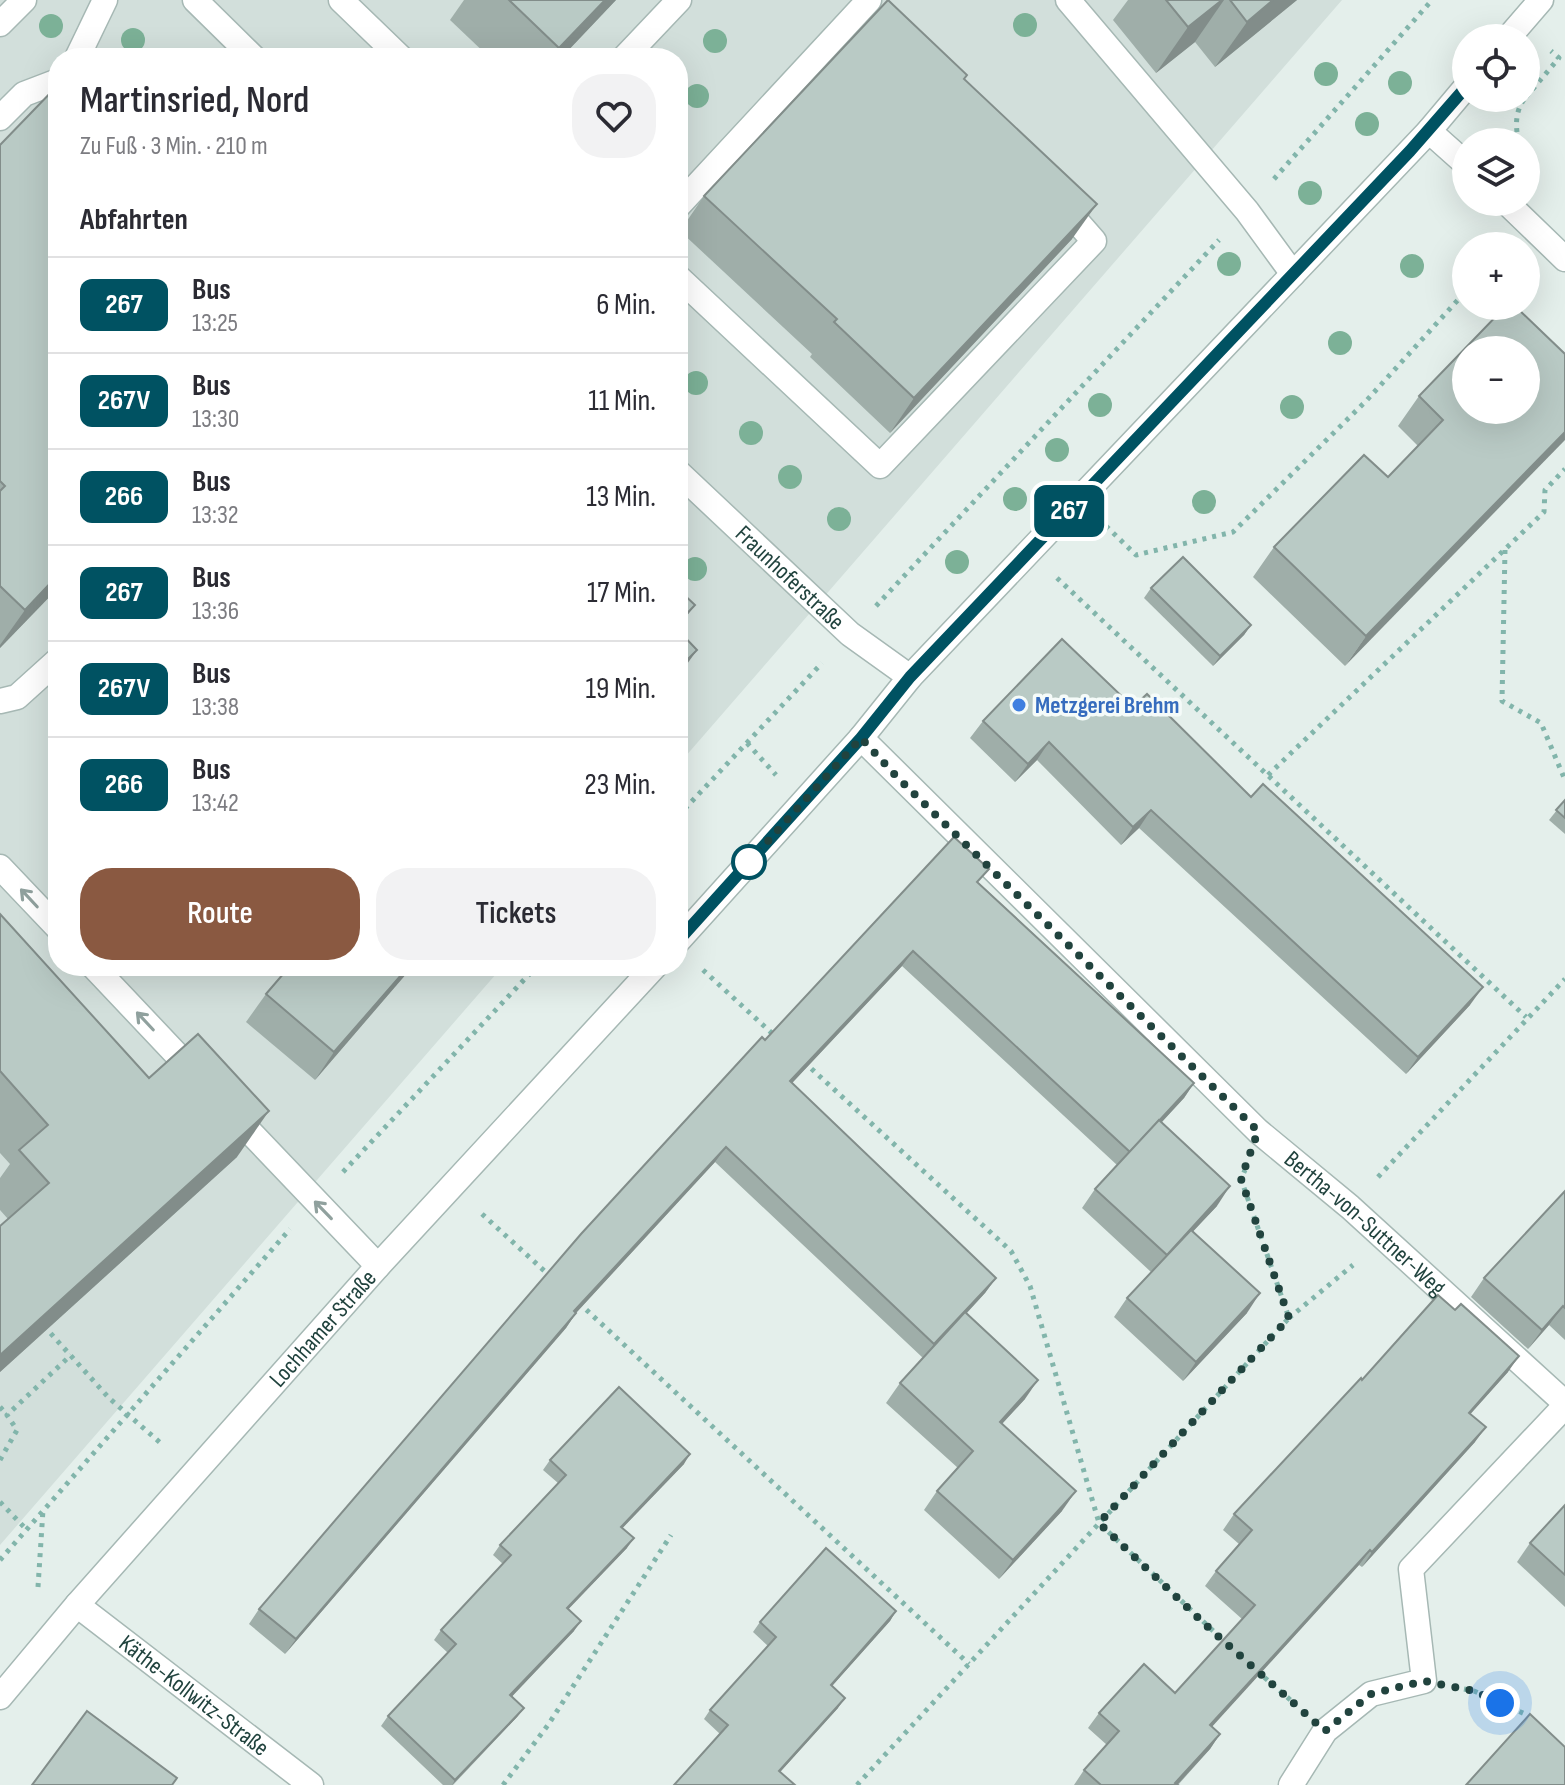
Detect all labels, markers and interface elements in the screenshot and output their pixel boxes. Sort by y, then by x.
map controls [1452,24,1540,424]
button: locate [1452,24,1540,112]
button: heart [572,74,656,158]
text: Martinsried, Nord [80,78,309,123]
button: layers [1452,128,1540,216]
text: Zu Fuß · 3 Min. · 210 m [80,131,268,162]
text: Abfahrten [80,202,188,238]
button: + [1452,232,1540,320]
text: Bus [192,272,231,308]
text: 6 Min. [596,287,656,323]
text: 267 [105,288,143,321]
text: 13:25 [192,308,238,339]
button: − [1452,336,1540,424]
text: Bus [192,368,231,404]
text: 11 Min. [588,383,656,419]
text: 267V [98,384,150,417]
text: 13:30 [192,404,239,435]
text: Bus [192,464,231,500]
text: 13 Min. [586,479,656,515]
text: 266 [105,480,143,513]
line badge: 267 [1023,485,1115,537]
text: 267 [1050,494,1088,527]
text: 13:32 [192,500,239,531]
street label: Fraunhoferstraße [729,519,851,636]
text: Bus [192,560,231,596]
text: 17 Min. [587,575,656,611]
text: 267 [105,576,143,609]
text: 13:36 [192,596,239,627]
text: Bus [192,656,231,692]
text: 19 Min. [586,671,656,707]
text: 267V [98,672,150,705]
place label: Metzgerei Brehm [1035,691,1179,720]
text: 13:38 [192,692,239,723]
marker: Metzgerei Brehm [1010,696,1028,714]
text: Bus [192,752,231,788]
text: 23 Min. [584,767,656,803]
text: 266 [105,768,143,801]
text: 13:42 [192,788,239,819]
unlabelled marker [732,845,766,879]
button: Route [80,868,360,960]
button: Tickets [376,868,656,960]
one-way arrow [20,888,39,908]
one-way arrow [136,1011,155,1031]
street label: Bertha-von-Suttner-Weg [1279,1144,1452,1302]
one-way arrow [314,1200,333,1220]
street label: Lochhamer Straße [263,1264,382,1393]
street label: Käthe-Kollwitz-Straße [114,1629,275,1762]
your location [1480,1683,1520,1723]

